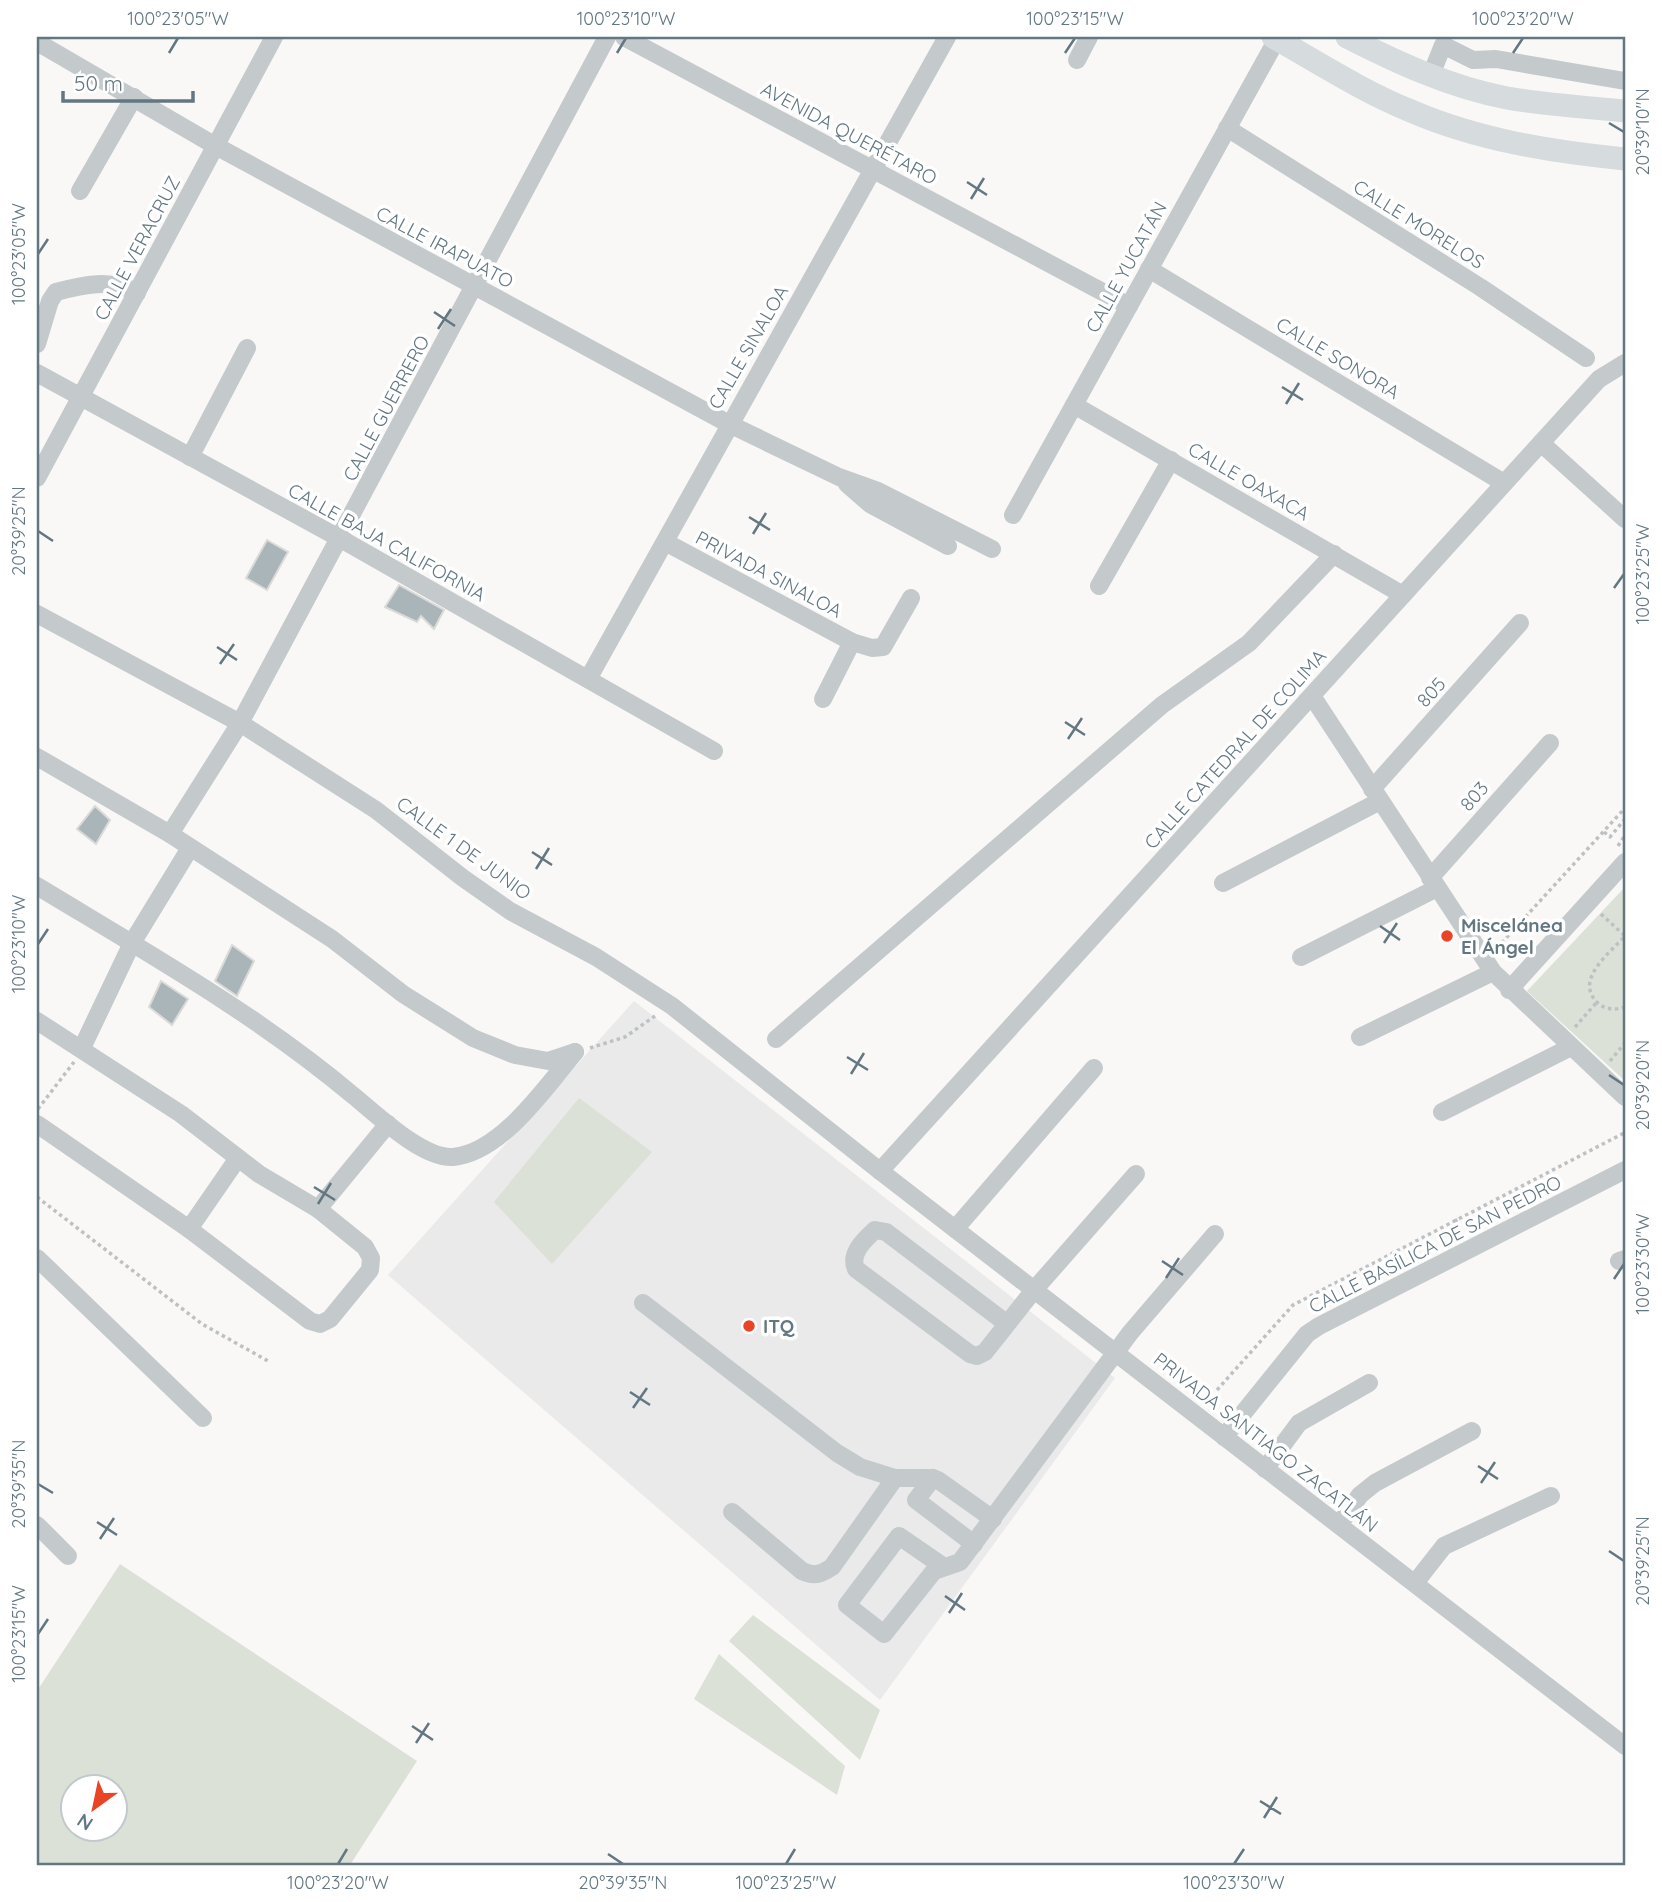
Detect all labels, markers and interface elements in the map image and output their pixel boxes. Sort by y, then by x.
text: 100°23'05"W [127,7,229,30]
text: 100°23'10"W [577,7,675,30]
text: 100°23'15"W [1026,7,1124,30]
text: 100°23'20"W [1472,7,1574,30]
scale bar [63,60,192,104]
text: 50 m [74,70,123,96]
street label: AVENIDA QUERÉTARO [757,76,941,190]
text: 20°39'10"N [1631,89,1654,175]
street label: CALLE VERACRUZ [89,172,185,324]
street label: CALLE MORELOS [1349,174,1489,274]
street label: CALLE YUCATÁN [1080,197,1172,337]
street label: CALLE IRAPUATO [372,201,518,293]
text: 100°23'05"W [7,203,30,305]
street label: CALLE SINALOA [703,281,793,413]
street label: CALLE SONORA [1272,312,1404,404]
street label: CALLE GUERRERO [337,331,435,485]
street label: CALLE OAXACA [1184,437,1314,525]
street label: CALLE BAJA CALIFORNIA [284,478,490,606]
text: 20°39'25"N [7,486,30,576]
text: 100°23'25"W [1631,524,1654,625]
street label: PRIVADA SINALOA [692,525,846,623]
street label: CALLE CATEDRAL DE COLIMA [1139,644,1331,854]
street label: 805 [1411,672,1451,712]
street label: 803 [1455,776,1493,816]
street label: CALLE 1 DE JUNIO [392,791,536,905]
text: 100°23'10"W [7,895,30,993]
place label: Miscelánea El Ángel [1461,913,1563,959]
marker: Miscelánea El Ángel [1439,928,1455,944]
text: 20°39'20"N [1631,1040,1654,1130]
street label: CALLE BASÍLICA DE SAN PEDRO [1305,1170,1565,1318]
text: 100°23'30"W [1631,1213,1654,1315]
place label: ITQ [763,1314,795,1338]
marker: ITQ [741,1318,757,1334]
street label: PRIVADA SANTIAGO ZACATLÁN [1149,1347,1383,1537]
text: 20°39'35"N [7,1440,30,1528]
text: 20°39'25"N [1631,1516,1654,1606]
text: 100°23'15"W [7,1585,30,1683]
north arrow [60,1772,130,1842]
text: N [72,1808,97,1836]
text: 100°23'20"W [287,1871,389,1894]
text: 20°39'35"N [579,1871,667,1894]
text: 100°23'25"W [736,1871,837,1894]
text: 100°23'30"W [1183,1871,1285,1894]

